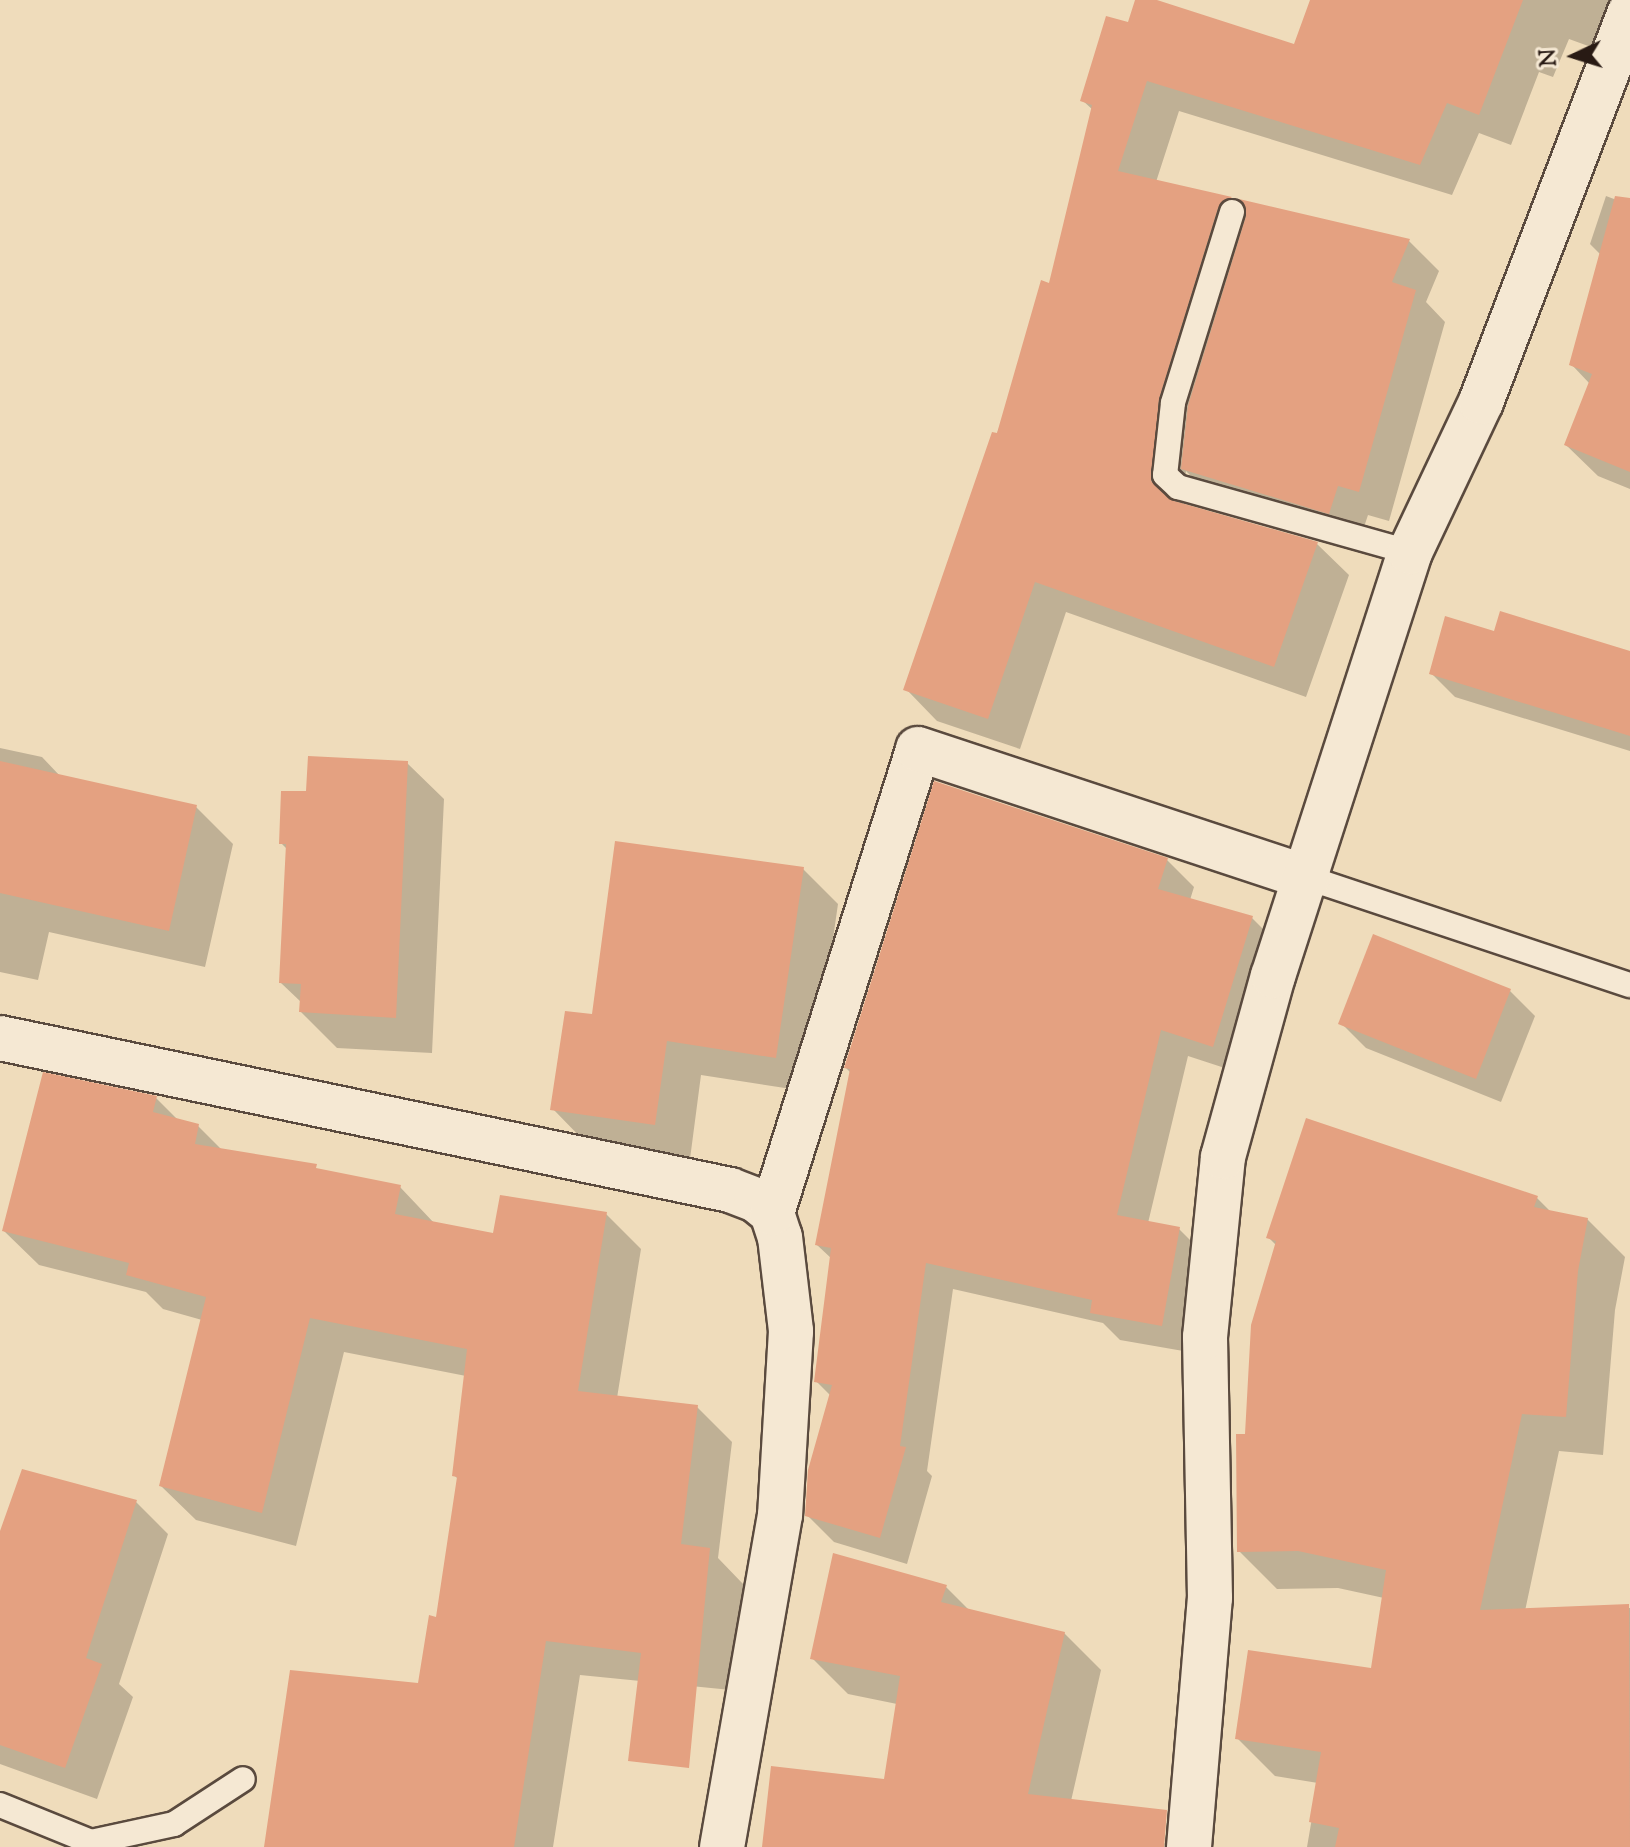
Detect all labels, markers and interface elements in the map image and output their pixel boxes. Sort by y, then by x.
north arrow [1534,16,1614,96]
text: N [1533,48,1567,68]

